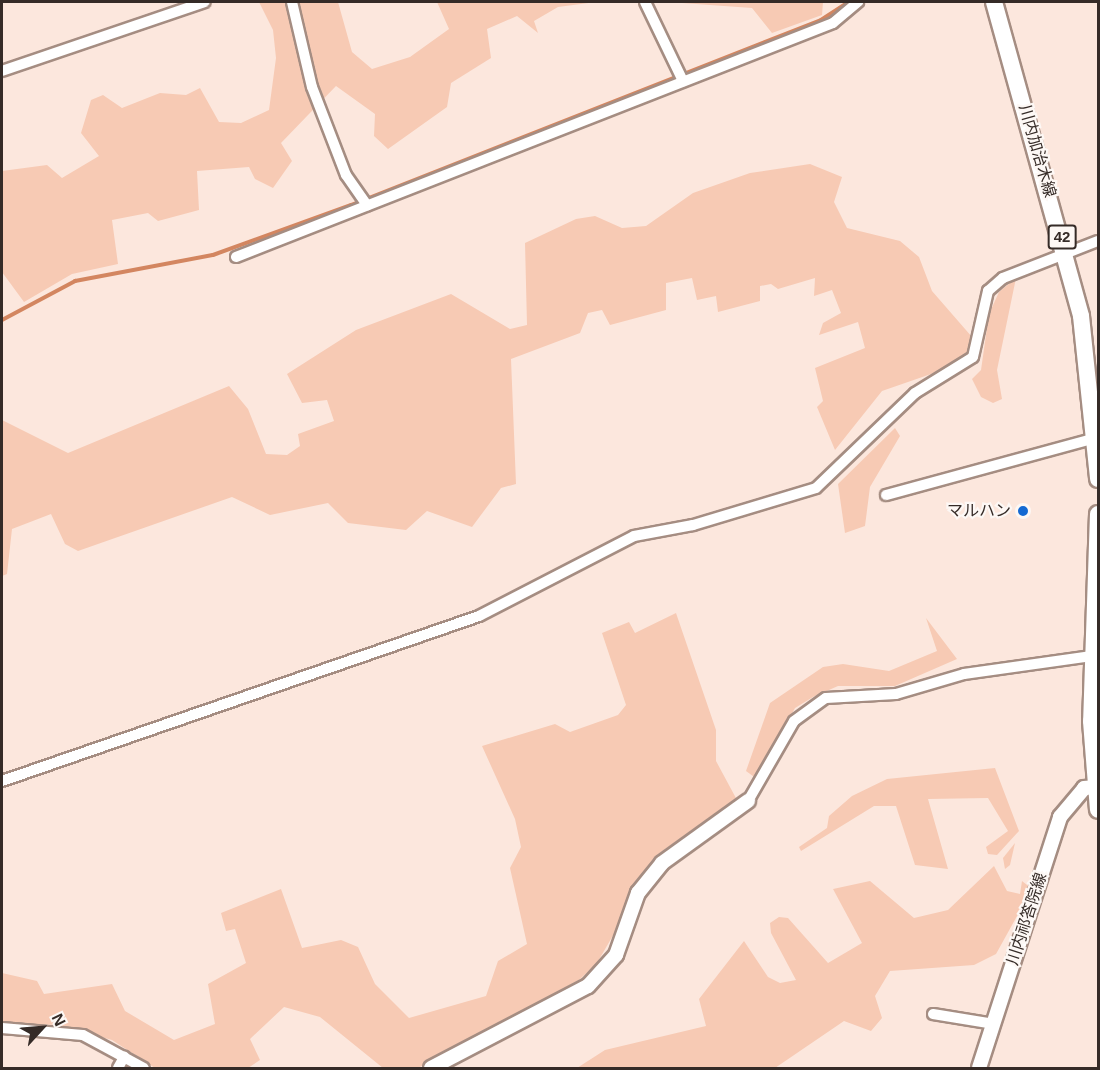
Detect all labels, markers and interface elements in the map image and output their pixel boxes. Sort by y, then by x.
street label: 川内加治木線 [1015,102,1059,200]
road number: 42 [1047,225,1077,249]
place label: マルハン [947,501,1011,521]
marker: マルハン [1016,504,1030,518]
street label: 川内祁答院線 [1003,870,1051,968]
north arrow [12,998,72,1058]
text: N [48,1011,69,1029]

